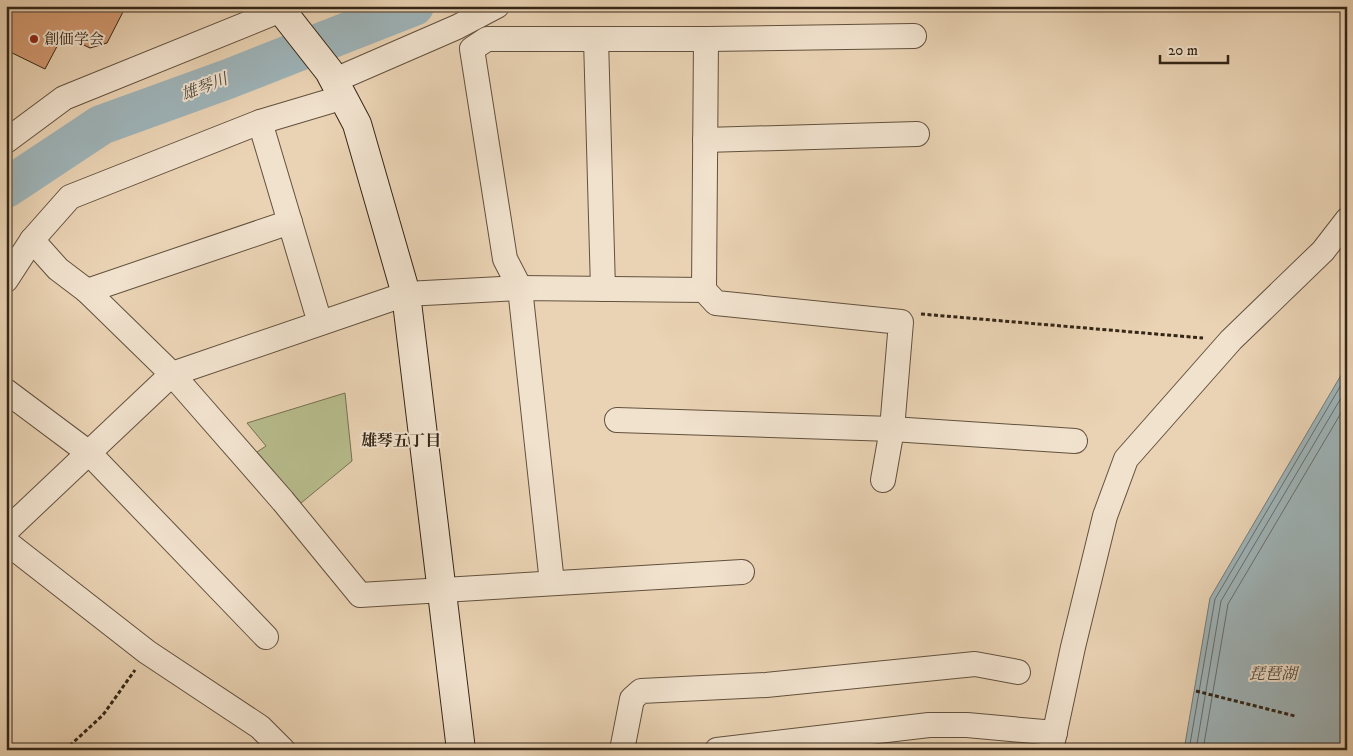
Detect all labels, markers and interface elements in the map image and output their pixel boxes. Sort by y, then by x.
place label: 創価学会 [44,30,104,49]
scale bar [1160,32,1228,64]
marker: 創価学会 [28,33,40,45]
text: 20 m [1168,41,1198,60]
water label: 雄琴川 [178,68,232,105]
district label: 雄琴五丁目 [361,431,441,451]
water label: 琵琶湖 [1249,664,1300,684]

